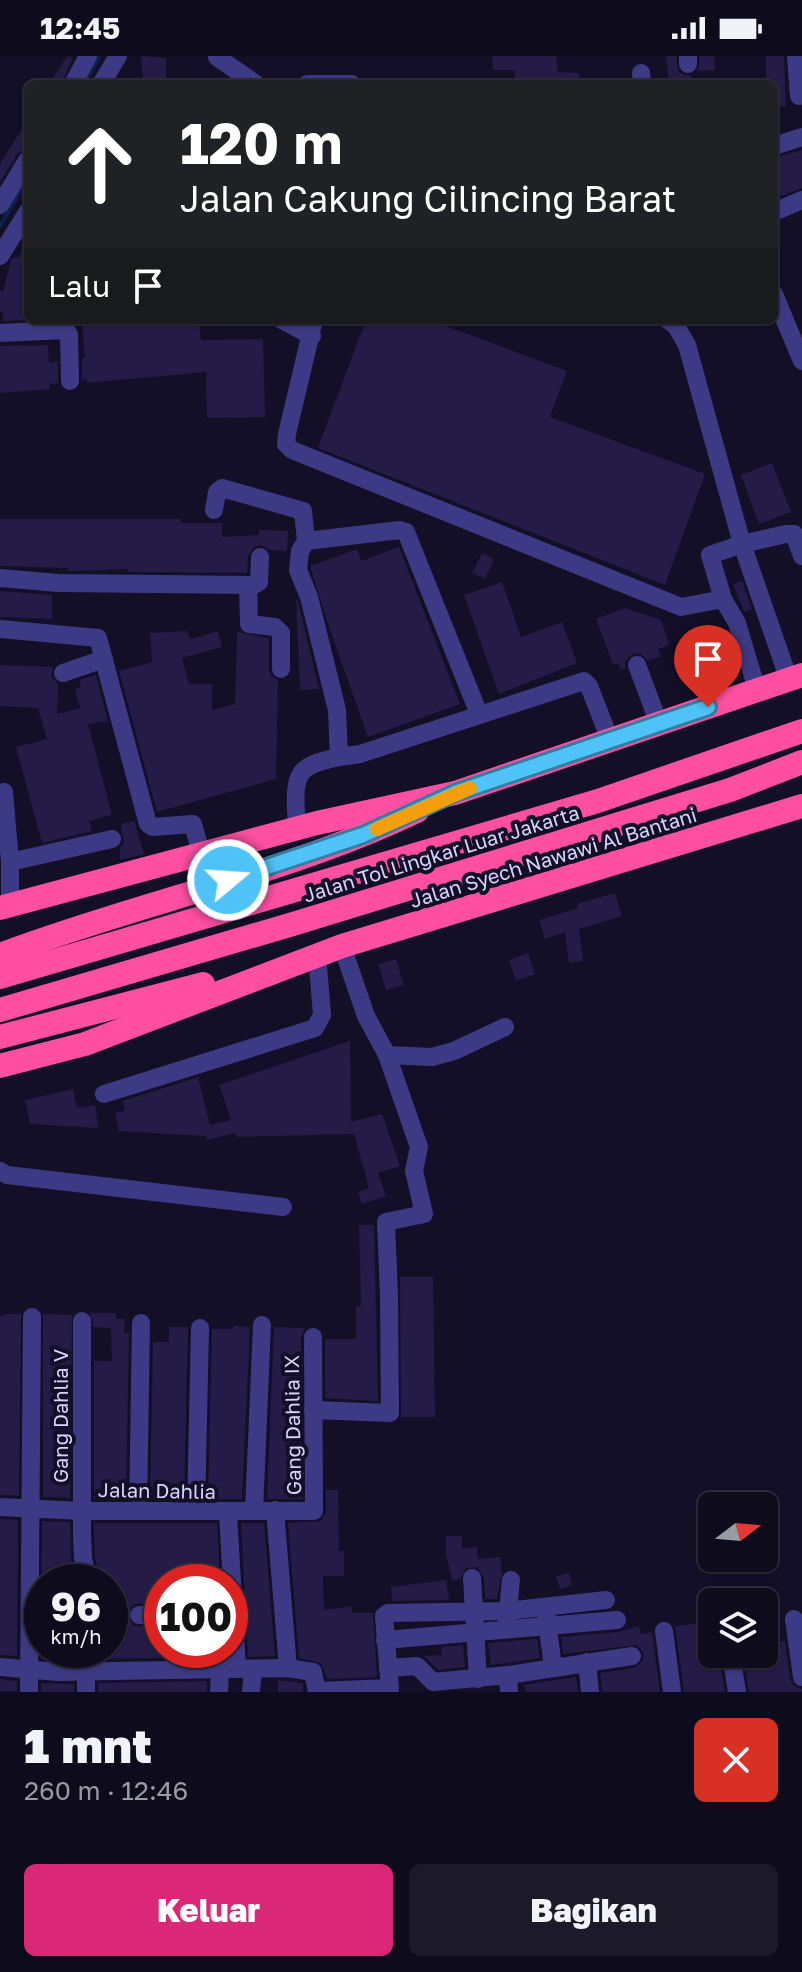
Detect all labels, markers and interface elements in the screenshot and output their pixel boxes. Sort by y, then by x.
text: 12:45 [40,10,120,46]
text: 120 m [180,109,342,176]
icon: ahead [48,112,152,216]
text: Jalan Cakung Cilincing Barat [180,177,676,220]
icon: arrive [126,264,170,308]
text: Lalu [48,268,110,304]
pin [674,625,742,707]
icon: arrive [686,637,730,681]
street label: Jalan Tol Lingkar Luar Jakarta [300,800,582,906]
street label: Jalan Syech Nawawi Al Bantani [407,802,699,912]
position arrow [186,838,270,922]
street label: Gang Dahlia V [48,1349,72,1483]
street label: Gang Dahlia IX [279,1355,305,1495]
street label: Jalan Dahlia [98,1477,216,1503]
north arrow [698,1492,778,1572]
map controls [698,1492,778,1668]
speed limit sign: 100 [144,1564,248,1668]
text: 96 [51,1582,101,1630]
button: layers [698,1588,778,1668]
text: km/h [51,1624,101,1648]
text: 1 mnt [24,1716,152,1774]
button: close [694,1718,778,1802]
text: 260 m · 12:46 [24,1775,188,1806]
button: Keluar [24,1864,393,1956]
button: Bagikan [409,1864,778,1956]

